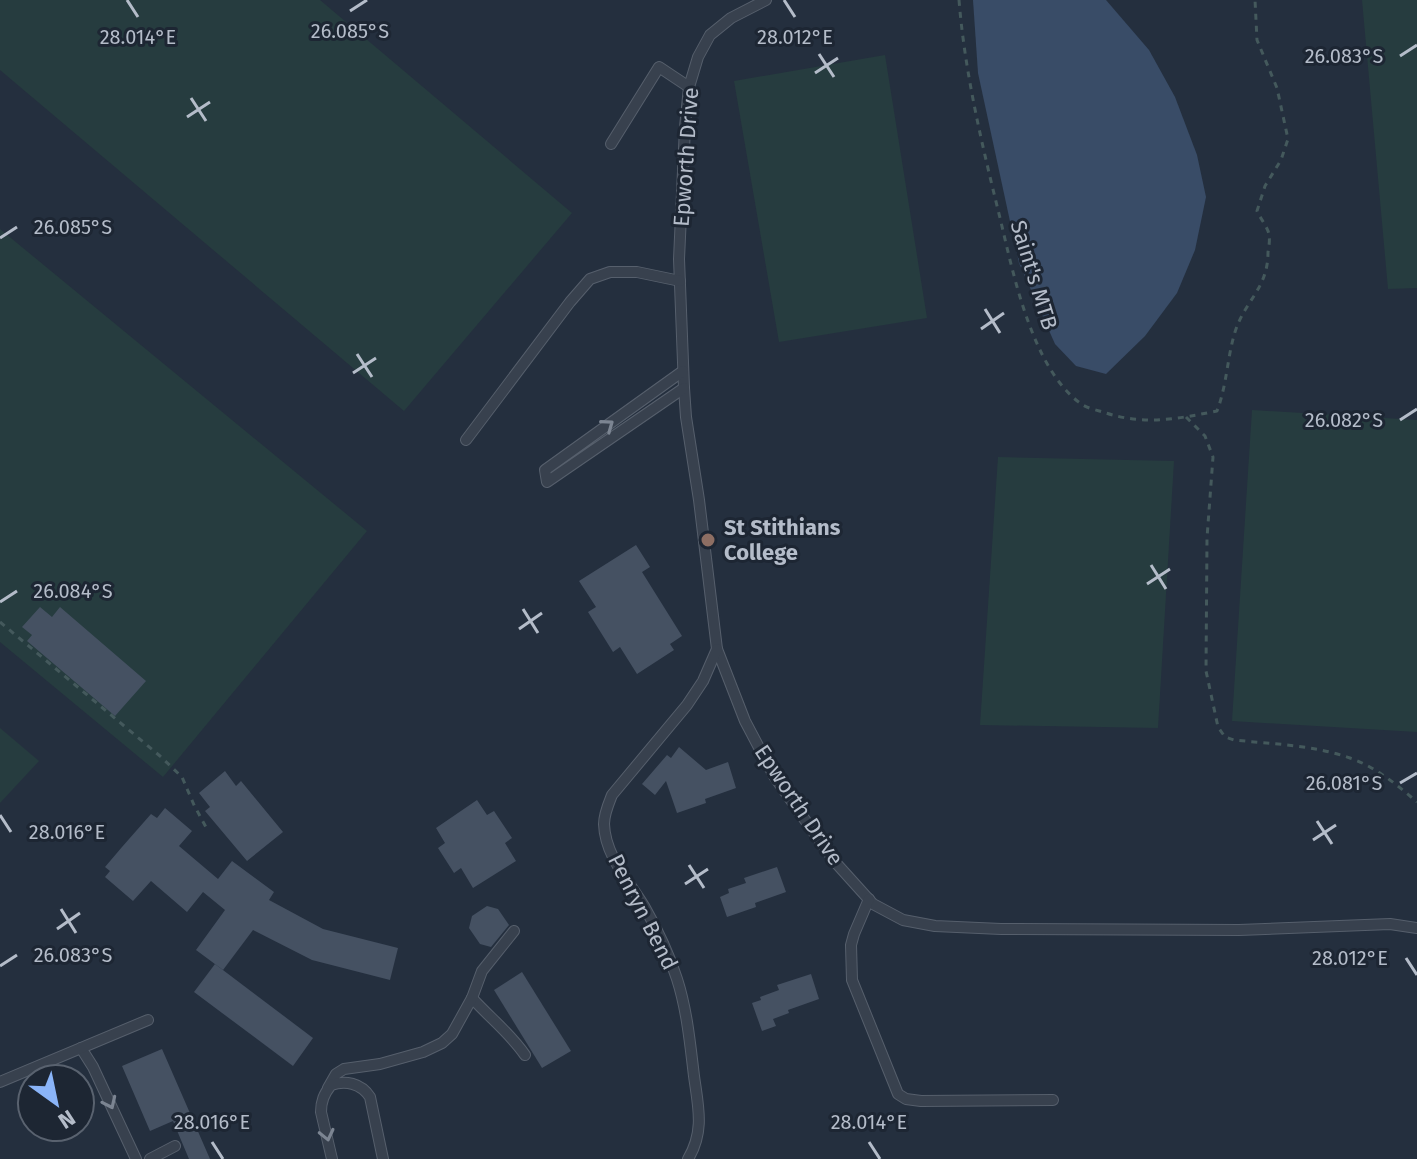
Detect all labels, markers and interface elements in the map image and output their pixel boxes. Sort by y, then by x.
text: 26.085°S [311,19,389,43]
text: 28.014°E [100,25,176,49]
text: 28.012°E [757,25,833,49]
text: 26.083°S [1305,44,1383,68]
street label: Epworth Drive [668,86,704,228]
text: 26.085°S [34,215,112,239]
street label: Saint's MTB [1005,217,1063,333]
text: 26.082°S [1305,408,1383,432]
one-way arrow [600,420,614,435]
place label: St Stithians College [724,514,841,566]
marker: St Stithians College [699,531,717,549]
text: 26.084°S [33,579,113,603]
street label: Epworth Drive [749,739,849,871]
text: 26.081°S [1306,771,1382,795]
text: 28.016°E [29,820,105,844]
street label: Penryn Bend [602,850,684,974]
text: 26.083°S [34,943,112,967]
text: 28.012°E [1312,946,1388,970]
north arrow [16,1063,96,1143]
one-way arrow [100,1094,116,1109]
text: N [53,1104,80,1135]
text: 28.016°E [174,1110,250,1134]
text: 28.014°E [831,1110,907,1134]
one-way arrow [317,1128,334,1141]

